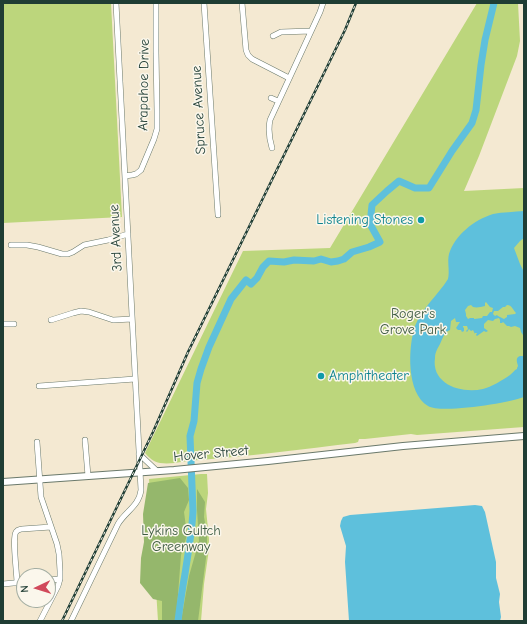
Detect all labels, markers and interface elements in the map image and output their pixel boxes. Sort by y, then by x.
street label: Arapahoe Drive [135,39,153,131]
street label: Spruce Avenue [188,65,210,155]
street label: 3rd Avenue [106,204,126,272]
place label: Listening Stones [316,212,413,228]
marker: Listening Stones [416,215,426,225]
park label: Roger's Grove Park [380,306,446,338]
place label: Amphitheater [329,368,409,384]
marker: Amphitheater [316,371,326,381]
street label: Hover Street [173,442,249,466]
park label: Lykins Gultch Greenway [141,523,221,556]
north arrow [16,568,56,608]
text: N [18,585,31,593]

